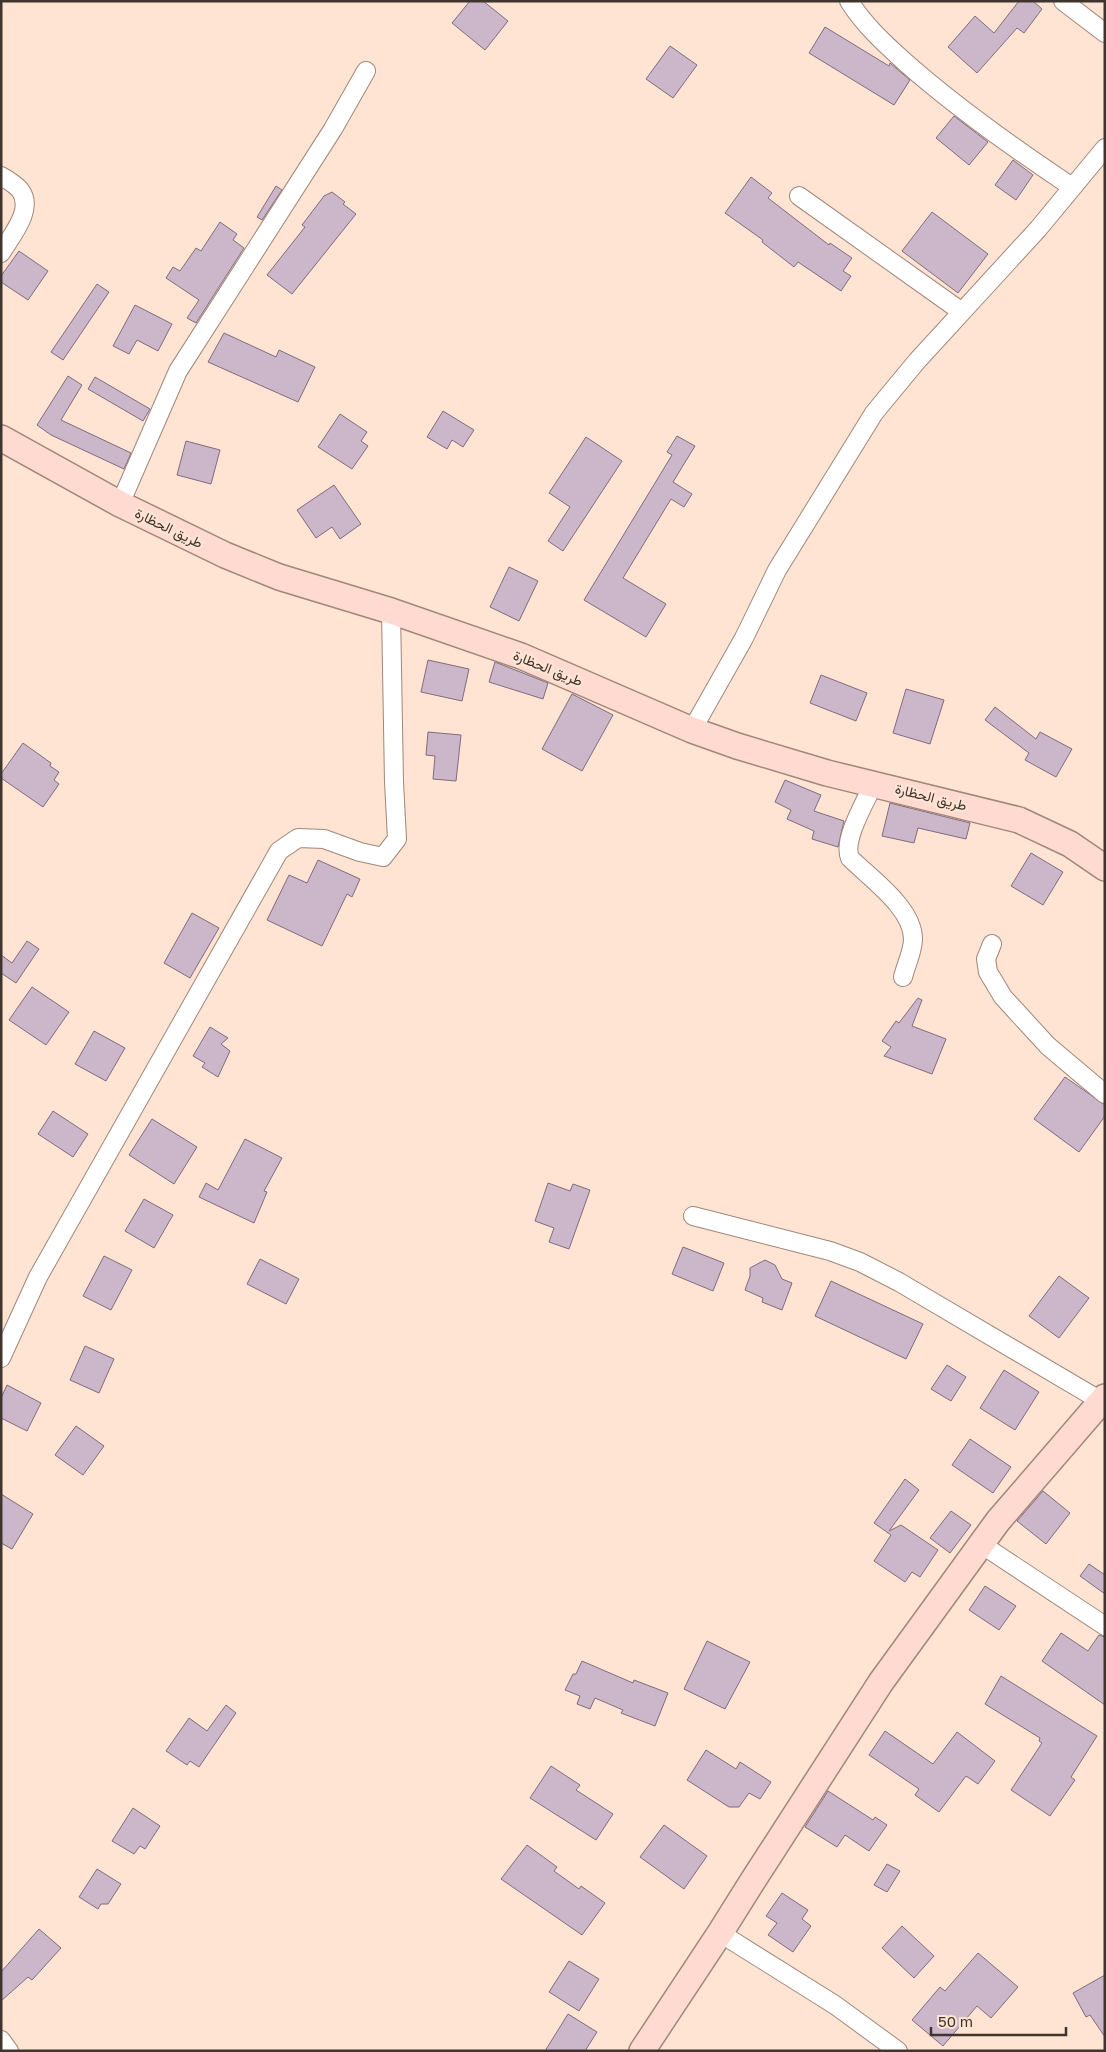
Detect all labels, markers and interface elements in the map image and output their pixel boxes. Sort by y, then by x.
street label: طريق الحظارة [132,504,206,552]
street label: طريق الحظارة [511,646,585,690]
street label: طريق الحظارة [893,779,969,815]
scale bar [931,2004,1066,2036]
text: 50 m [938,2012,973,2030]

